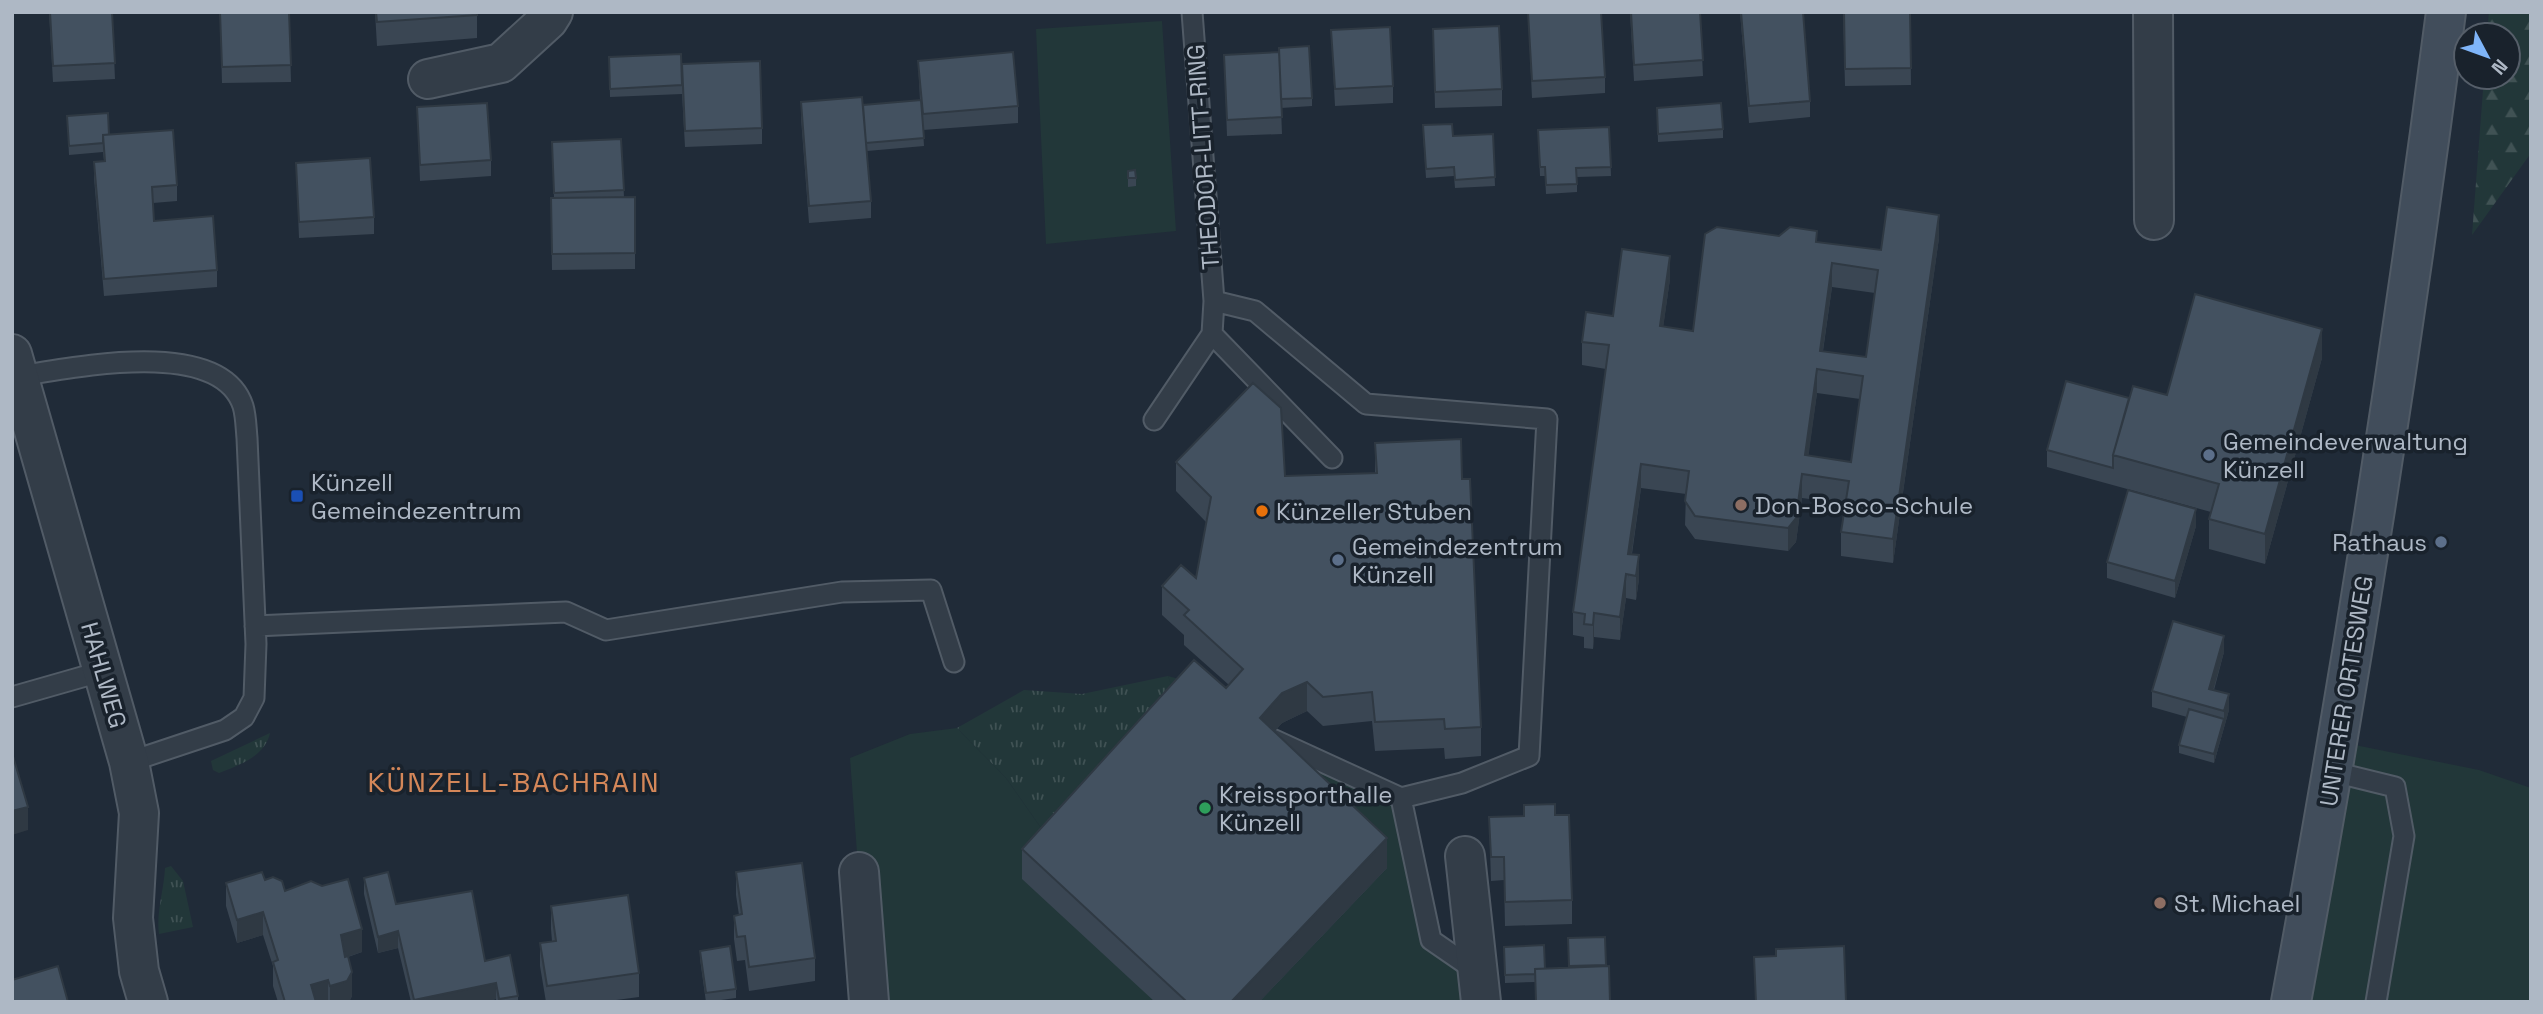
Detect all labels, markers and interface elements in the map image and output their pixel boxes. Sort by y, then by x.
north arrow [2452,21,2522,91]
street label: THEODOR-LITT-RING [1180,43,1226,271]
text: N [2486,54,2513,80]
place label: Gemeindeverwaltung Künzell [2223,426,2468,485]
marker: Gemeindeverwaltung Künzell [2201,447,2217,463]
place label: Künzell Gemeindezentrum [311,467,522,526]
marker: Künzell Gemeindezentrum [289,488,305,504]
place label: Don-Bosco-Schule [1755,490,1973,521]
place label: Künzeller Stuben [1276,496,1472,527]
marker: Don-Bosco-Schule [1733,497,1749,513]
marker: Künzeller Stuben [1254,503,1270,519]
place label: Rathaus [2332,527,2427,558]
place label: Gemeindezentrum Künzell [1352,531,1563,590]
marker: Rathaus [2433,534,2449,550]
marker: Gemeindezentrum Künzell [1330,552,1346,568]
street label: UNTERER ORTESWEG [2312,573,2380,809]
street label: HAHLWEG [74,618,134,732]
district label: KÜNZELL-BACHRAIN [367,764,661,800]
place label: Kreissporthalle Künzell [1219,779,1393,838]
marker: Kreissporthalle Künzell [1197,800,1213,816]
place label: St. Michael [2174,888,2300,919]
marker: St. Michael [2152,895,2168,911]

